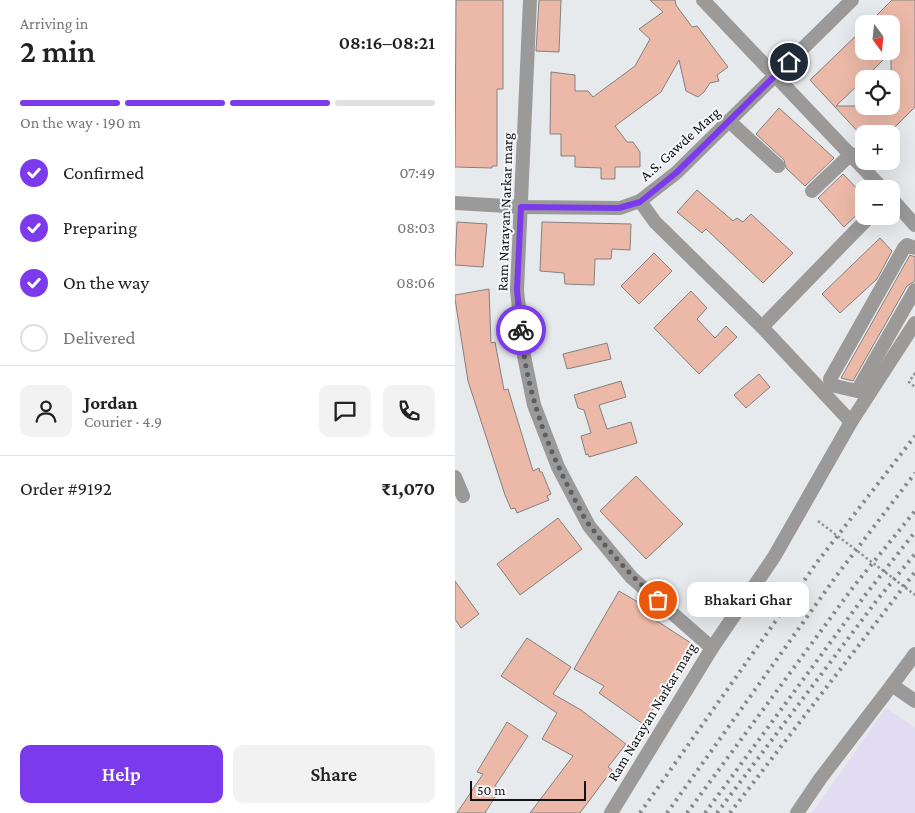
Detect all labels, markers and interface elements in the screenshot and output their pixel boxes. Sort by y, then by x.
text: Arriving in [20,15,88,32]
north arrow [855,15,900,60]
map controls [855,15,900,225]
text: 08:16–08:21 [339,32,435,53]
text: 2 min [20,33,95,69]
pin [768,41,810,83]
icon: home [775,48,803,76]
button: locate [855,70,900,115]
street label: A.S. Gawde Marg [637,104,724,185]
text: On the way · 190 m [20,114,141,131]
button: + [855,125,900,170]
street label: Ram Narayan Narkar marg [494,132,517,292]
icon: check [20,159,48,187]
text: Confirmed [63,162,144,183]
text: 07:49 [399,164,435,181]
button: − [855,180,900,225]
icon: check [20,214,48,242]
text: Preparing [63,217,137,238]
text: 08:03 [397,219,435,236]
icon: check [20,269,48,297]
text: On the way [63,272,149,293]
text: 08:06 [397,274,435,291]
courier [496,305,546,355]
icon: bike [507,316,535,344]
text: Delivered [63,327,136,348]
button: person [20,385,72,437]
button: chat [319,385,371,437]
button: phone [383,385,435,437]
text: Jordan [84,392,138,413]
text: Courier · 4.9 [84,413,162,430]
text: Order #9192 [20,478,112,499]
text: ₹1,070 [381,478,435,499]
pin [637,579,679,621]
callout: Bhakari Ghar [688,582,811,618]
icon: bag [644,586,672,614]
text: Bhakari Ghar [704,591,792,608]
street label: Ram Narayan Narkar marg [604,640,701,785]
button: Help [20,745,223,803]
button: Share [233,745,435,803]
scale bar [470,778,586,801]
text: 50 m [477,782,505,798]

